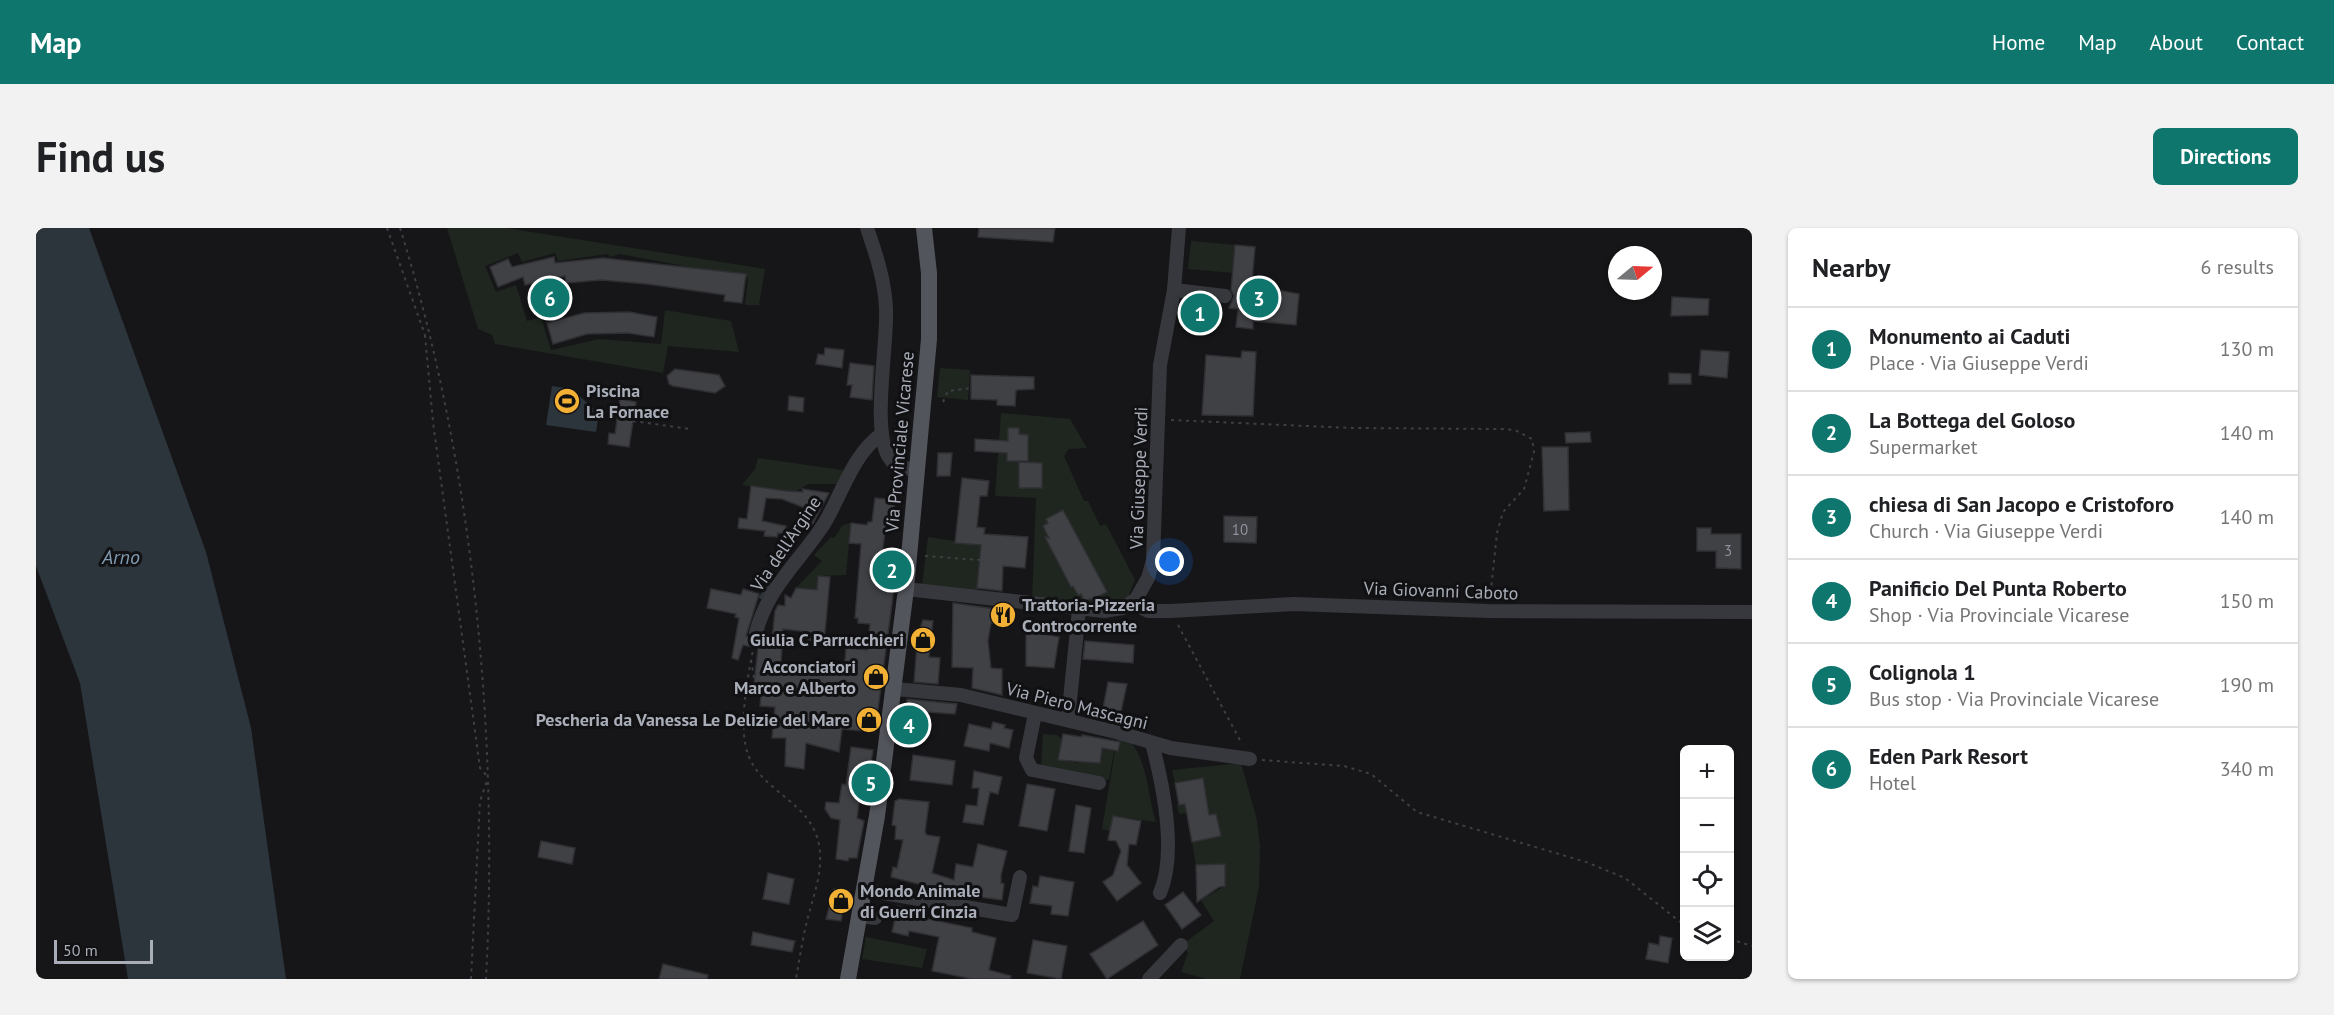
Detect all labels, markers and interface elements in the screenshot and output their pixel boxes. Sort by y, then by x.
text: Map [30,24,81,61]
text: Home [1992,29,2045,56]
text: Map [2078,29,2117,56]
text: About [2150,29,2203,56]
text: Contact [2236,29,2304,56]
button: Directions [2153,128,2298,185]
text: Find us [36,129,165,184]
north arrow [1608,246,1662,300]
text: Nearby [1812,251,1890,284]
text: 6 results [2201,254,2274,280]
pin: 6 [530,276,570,320]
pin: 3 [1240,276,1278,320]
pin: 1 [1180,290,1220,335]
text: Monumento ai Caduti [1869,322,2070,350]
text: 1 [1826,336,1837,362]
text: 130 m [2220,336,2274,362]
street label: Via Provinciale Vicarese [880,350,919,534]
text: Place · Via Giuseppe Verdi [1869,350,2089,376]
place label: Piscina La Fornace [586,379,669,423]
sports icon: Piscina La Fornace [552,386,582,416]
street label: Via Giuseppe Verdi [1124,406,1152,551]
text: La Bottega del Goloso [1869,406,2075,434]
text: 2 [1826,420,1837,446]
text: 140 m [2220,420,2274,446]
text: Supermarket [1869,434,1977,460]
text: chiesa di San Jacopo e Cristoforo [1869,490,2174,518]
street label: Via dell'Argine [745,492,826,597]
text: 3 [1826,504,1837,530]
text: 140 m [2220,504,2274,530]
text: Church · Via Giuseppe Verdi [1869,518,2103,544]
house number: 10 [1232,520,1248,539]
house number: 3 [1724,541,1732,560]
water label: Arno [101,544,140,570]
your location [1155,547,1184,576]
pin: 2 [872,548,912,592]
text: Panificio Del Punta Roberto [1869,574,2127,602]
street label: Via Giovanni Caboto [1362,576,1519,605]
text: 4 [1826,588,1837,614]
text: 150 m [2220,588,2274,614]
place label: Trattoria-Pizzeria Controcorrente [1022,593,1155,637]
restaurant icon: Trattoria-Pizzeria Controcorrente [988,600,1018,630]
text: Shop · Via Provinciale Vicarese [1869,602,2129,628]
shop icon: Giulia C Parrucchieri [908,625,938,655]
place label: Giulia C Parrucchieri [750,628,904,651]
place label: Acconciatori Marco e Alberto [734,655,856,699]
text: Colignola 1 [1869,658,1976,686]
shop icon: Acconciatori Marco e Alberto [861,662,891,692]
text: 5 [1826,672,1837,698]
text: 190 m [2220,672,2274,698]
street label: Via Piero Mascagni [1003,677,1150,734]
text: Bus stop · Via Provinciale Vicarese [1869,686,2159,712]
pin: 4 [890,702,928,748]
shop icon: Pescheria da Vanessa Le Delizie del Mare [854,705,884,735]
place label: Pescheria da Vanessa Le Delizie del Mare [536,708,850,731]
text: Eden Park Resort [1869,742,2028,770]
map controls [1680,745,1734,961]
button: + [1680,745,1734,799]
text: 6 [1826,756,1837,782]
text: 340 m [2220,756,2274,782]
pin: 5 [852,760,890,806]
text: Hotel [1869,770,1916,796]
button: − [1680,799,1734,853]
button: locate [1680,853,1734,907]
place label: Mondo Animale di Guerri Cinzia [860,879,980,923]
shop icon: Mondo Animale di Guerri Cinzia [826,886,856,916]
button: layers [1680,907,1734,961]
scale bar [54,937,153,964]
text: 50 m [63,940,98,960]

